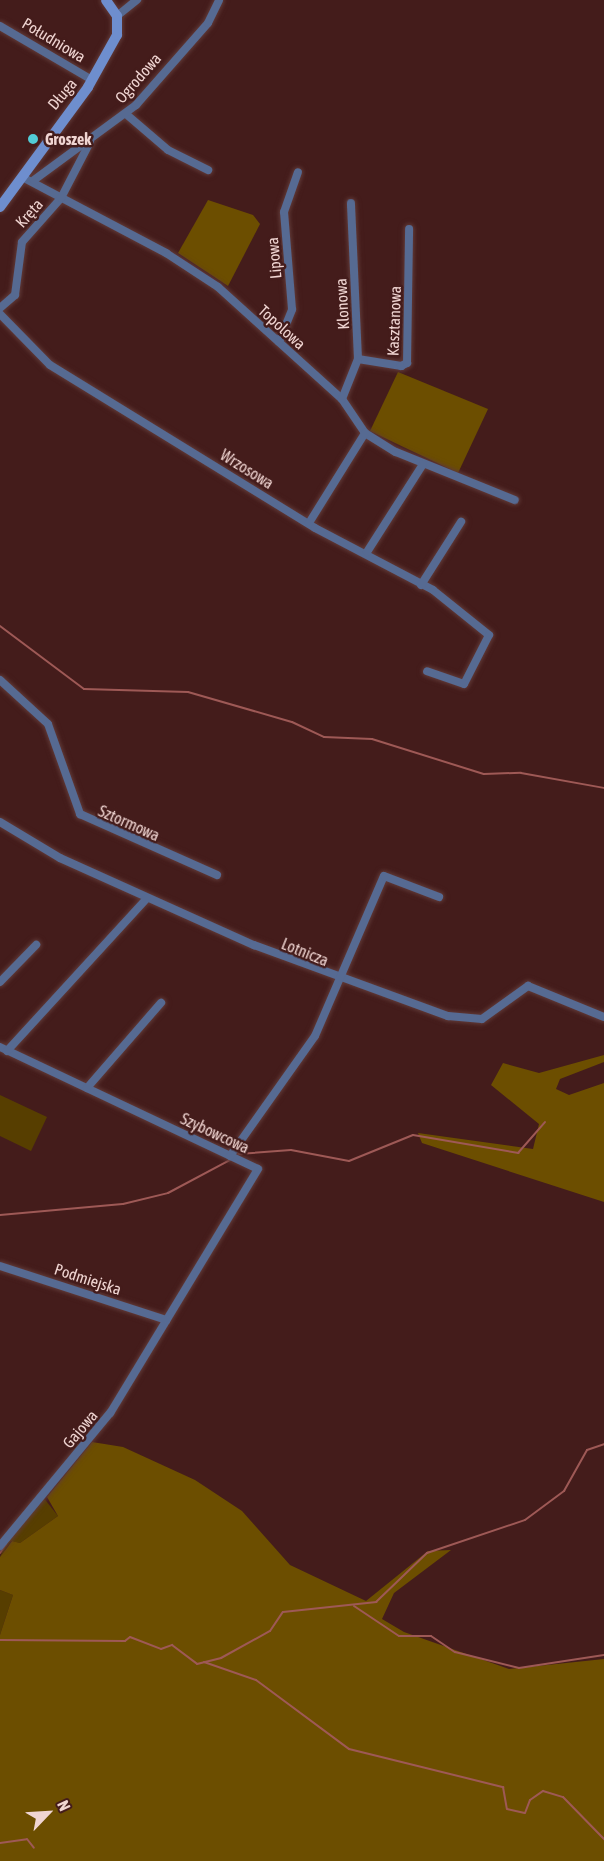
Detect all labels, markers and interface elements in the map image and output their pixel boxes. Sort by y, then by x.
street label: Południowa [19,14,89,66]
street label: Ogrodowa [111,49,165,107]
street label: Długa [43,74,81,114]
place label: Groszek [45,129,91,149]
marker: Groszek [26,132,40,146]
street label: Kręta [11,195,47,231]
street label: Lipowa [263,236,285,280]
street label: Klonowa [331,278,353,330]
street label: Kasztanowa [383,286,405,356]
street label: Topolowa [254,301,310,353]
street label: Wrzosowa [217,445,277,493]
street label: Sztormowa [95,801,163,845]
street label: Lotnicza [279,934,331,970]
street label: Szybowcowa [178,1109,252,1157]
street label: Podmiejska [52,1259,124,1299]
street label: Gajowa [59,1406,101,1452]
north arrow [18,1783,78,1843]
text: N [54,1797,74,1813]

